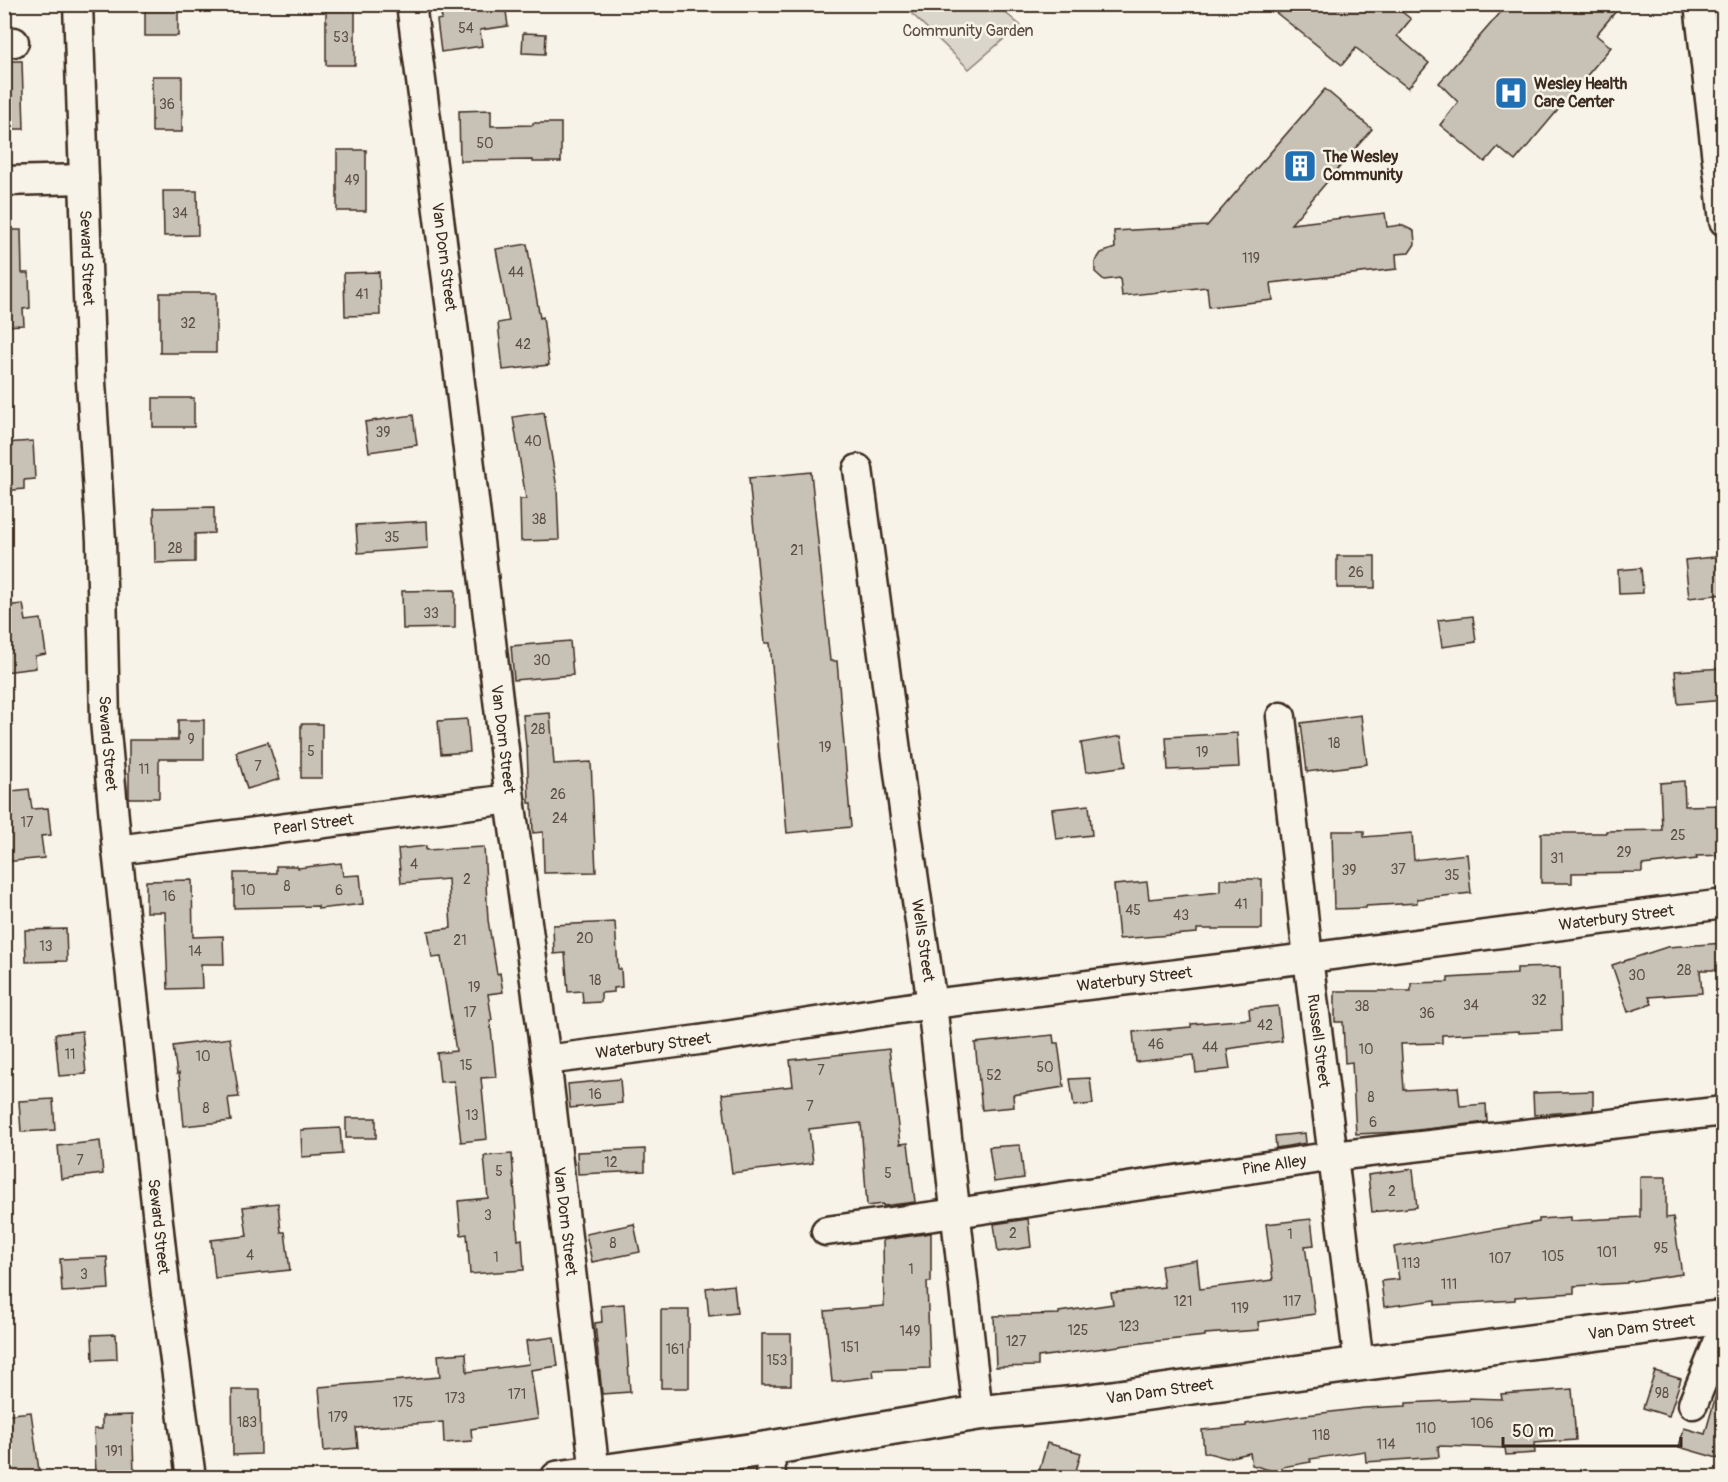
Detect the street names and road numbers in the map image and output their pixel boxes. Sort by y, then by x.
street label: Van Dorn Street [427,201,461,313]
street label: Seward Street [75,210,98,307]
street label: Van Dorn Street [486,684,519,795]
street label: Seward Street [94,695,122,792]
street label: Pearl Street [272,809,355,840]
street label: Wells Street [907,898,939,984]
street label: Waterbury Street [1558,900,1676,935]
street label: Waterbury Street [1076,962,1194,996]
street label: Russell Street [1303,993,1334,1089]
street label: Waterbury Street [594,1028,713,1063]
street label: Pine Alley [1241,1150,1308,1180]
street label: Van Dorn Street [549,1166,582,1277]
street label: Seward Street [143,1178,174,1276]
street label: Van Dam Street [1587,1311,1697,1344]
street label: Van Dam Street [1105,1374,1215,1409]

